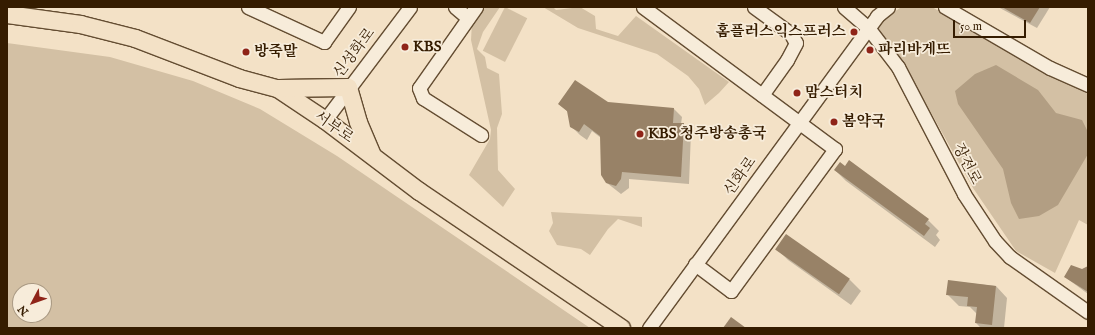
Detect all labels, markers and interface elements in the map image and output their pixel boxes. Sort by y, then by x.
scale bar [955,12,1028,38]
text: 50 m [960,19,982,34]
place label: 홈플러스익스프러스 [716,23,846,41]
street label: 신성화로 [329,24,379,82]
marker: 홈플러스익스프러스 [849,27,859,37]
place label: KBS [413,38,441,56]
place label: 파리바게뜨 [878,41,950,59]
marker: KBS [400,42,410,52]
place label: 방죽말 [254,43,297,61]
marker: 파리바게뜨 [865,45,875,55]
marker: 방죽말 [241,47,251,57]
place label: 맘스터치 [805,84,863,102]
marker: 맘스터치 [792,88,802,98]
street label: 서부로 [311,107,357,147]
place label: 봄약국 [842,113,885,131]
marker: 봄약국 [829,117,839,127]
place label: KBS 청주방송총국 [648,125,767,143]
marker: KBS 청주방송총국 [635,129,645,139]
street label: 장전로 [949,141,985,187]
street label: 신화로 [720,153,760,199]
north arrow [12,283,52,323]
text: N [15,302,32,318]

